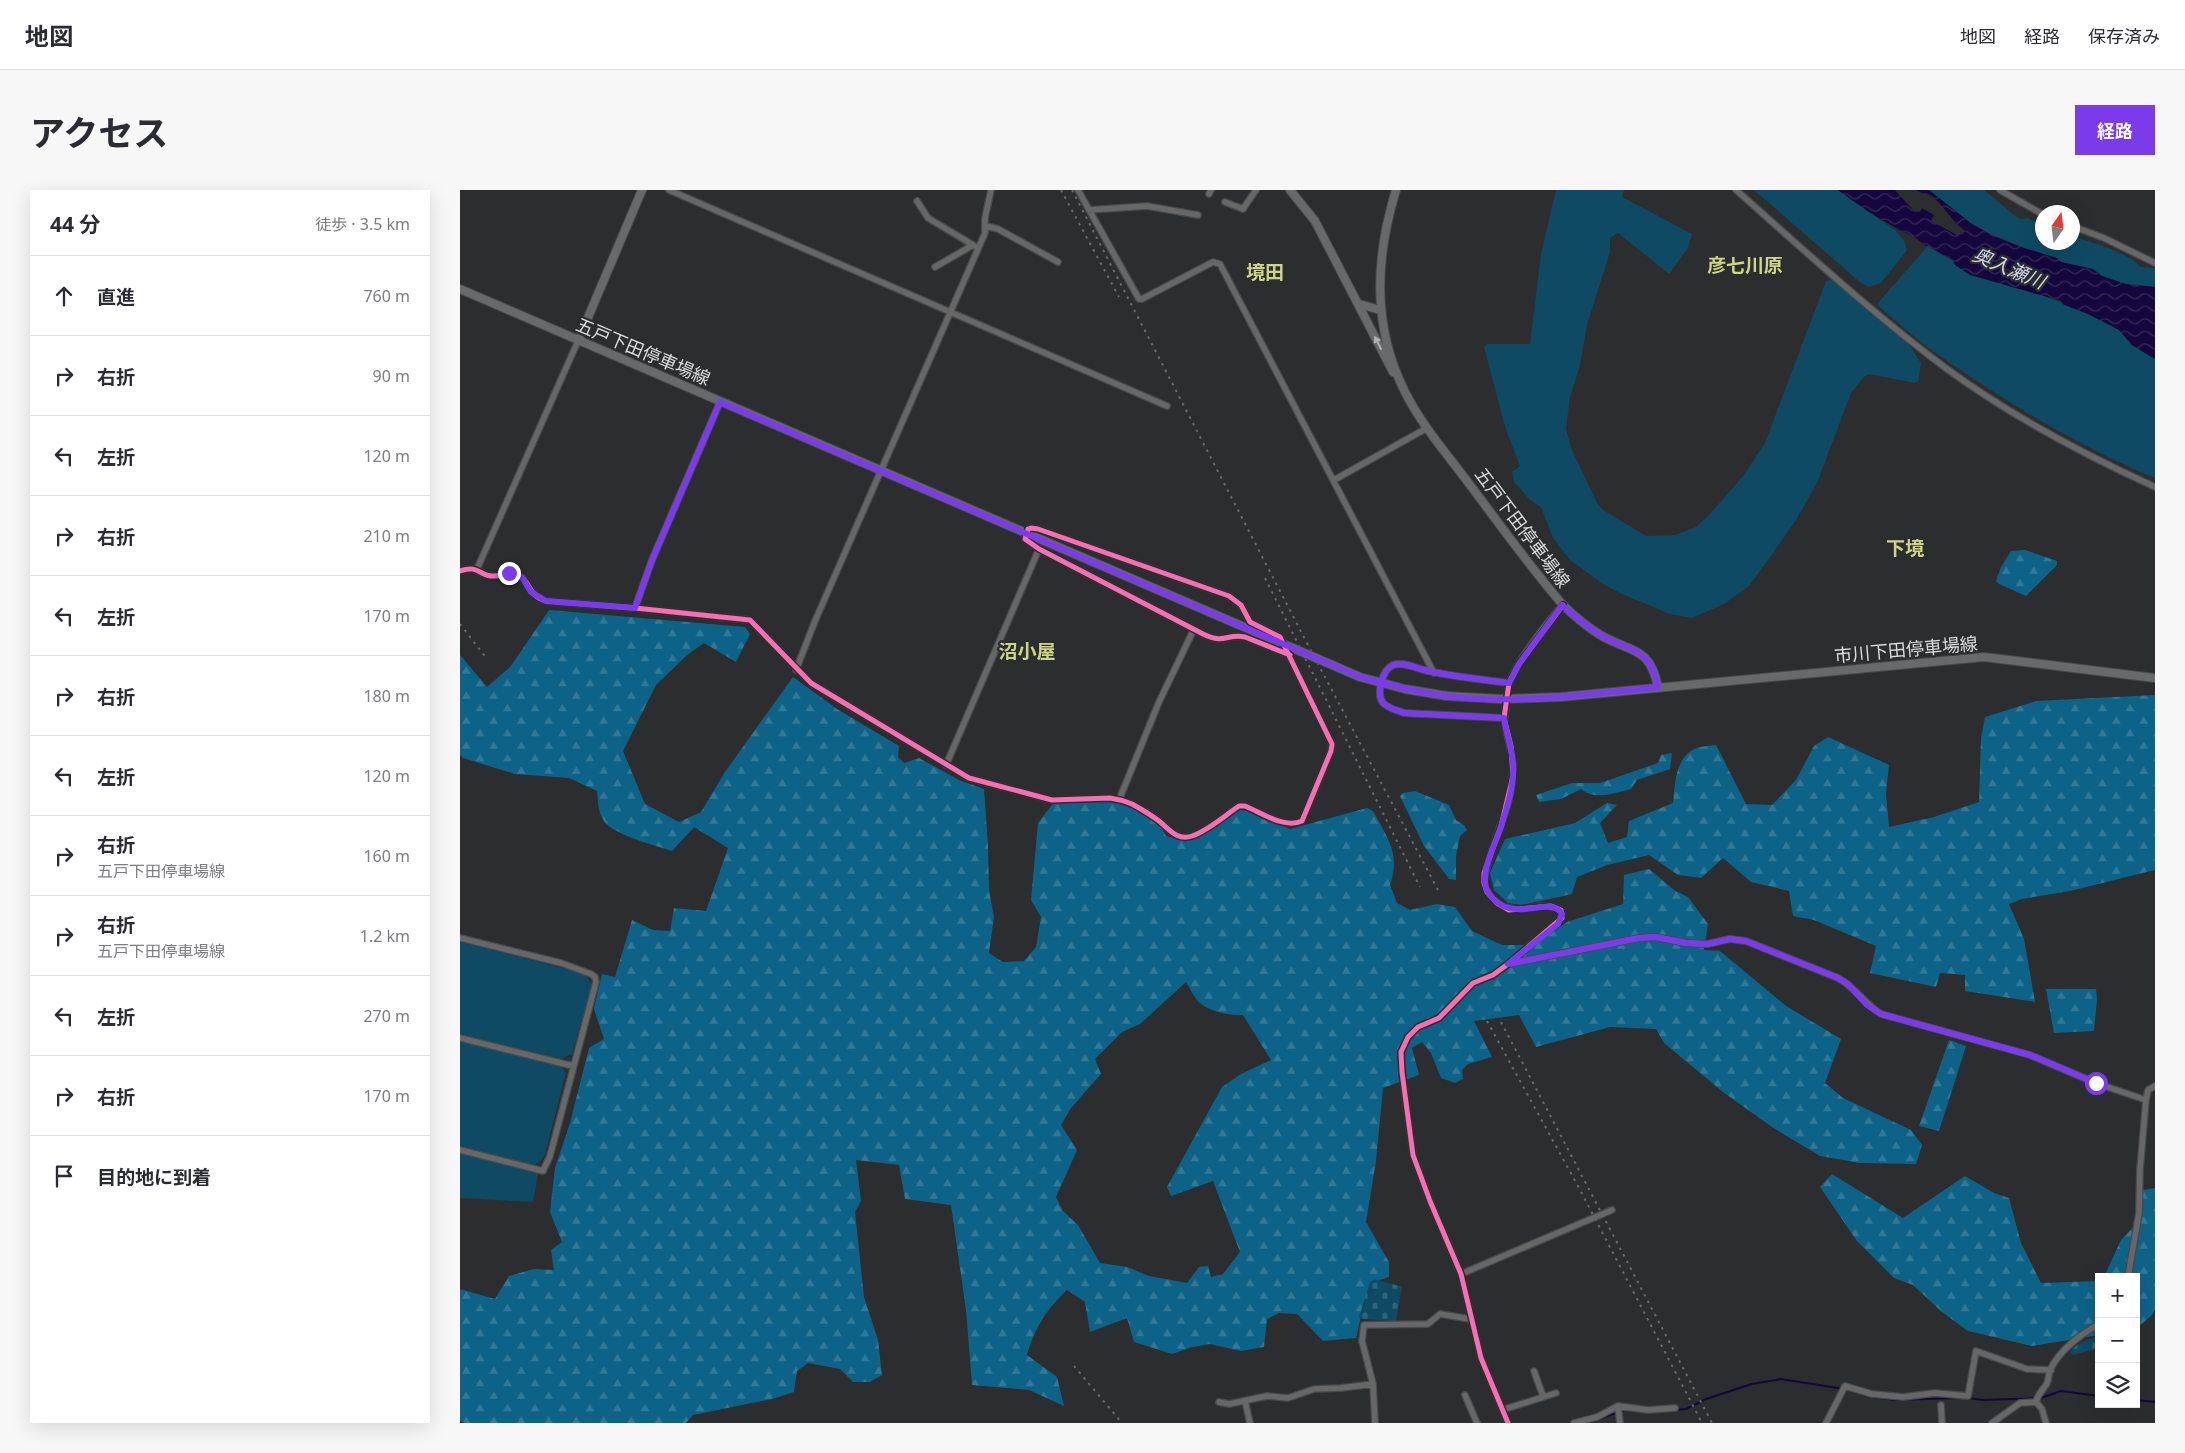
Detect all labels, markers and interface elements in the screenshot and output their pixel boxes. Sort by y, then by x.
text: 地図 [25,19,73,52]
text: 地図 [1960,24,1996,48]
text: 経路 [2024,24,2060,48]
text: 保存済み [2088,24,2160,48]
button: 経路 [2075,105,2155,155]
text: アクセス [30,109,168,156]
north arrow [2035,205,2080,250]
text: 44 分 [50,210,100,238]
text: 徒歩 · 3.5 km [315,213,410,235]
water label: 奥入瀬川 [1969,241,2051,296]
district label: 彦七川原 [1707,252,1783,278]
district label: 境田 [1246,259,1284,285]
icon: ahead [50,282,78,310]
text: 直進 [97,284,135,310]
text: 760 m [363,285,410,307]
street label: 五戸下田停車場線 [572,312,714,390]
one-way arrow [1374,336,1382,350]
icon: right [50,362,78,390]
text: 右折 [97,364,135,390]
text: 90 m [373,365,410,387]
icon: left [50,442,78,470]
text: 左折 [97,444,135,470]
text: 120 m [363,445,410,467]
street label: 五戸下田停車場線 [1470,463,1576,592]
icon: right [50,522,78,550]
text: 右折 [97,524,135,550]
text: 210 m [363,525,410,547]
district label: 下境 [1886,535,1924,561]
route end [498,562,521,585]
icon: left [50,602,78,630]
text: 左折 [97,604,135,630]
text: 170 m [363,605,410,627]
street label: 市川下田停車場線 [1833,631,1979,667]
district label: 沼小屋 [998,638,1056,664]
icon: right [50,682,78,710]
text: 右折 [97,684,135,710]
text: 180 m [363,685,410,707]
icon: left [50,762,78,790]
text: 左折 [97,764,135,790]
text: 120 m [363,765,410,787]
text: 右折 [97,832,135,858]
icon: right [50,842,78,870]
text: 160 m [363,845,410,867]
text: 五戸下田停車場線 [97,860,225,882]
text: 右折 [97,912,135,938]
icon: right [50,922,78,950]
text: 1.2 km [360,925,410,947]
text: 五戸下田停車場線 [97,940,225,962]
icon: left [50,1002,78,1030]
text: 左折 [97,1004,135,1030]
text: 270 m [363,1005,410,1027]
route start [2085,1072,2108,1095]
icon: right [50,1082,78,1110]
text: 右折 [97,1084,135,1110]
text: 170 m [363,1085,410,1107]
icon: arrive [50,1162,78,1190]
text: 目的地に到着 [97,1164,211,1190]
map controls [2095,1273,2140,1408]
button: + [2095,1273,2140,1318]
button: − [2095,1318,2140,1363]
button: layers [2095,1363,2140,1408]

